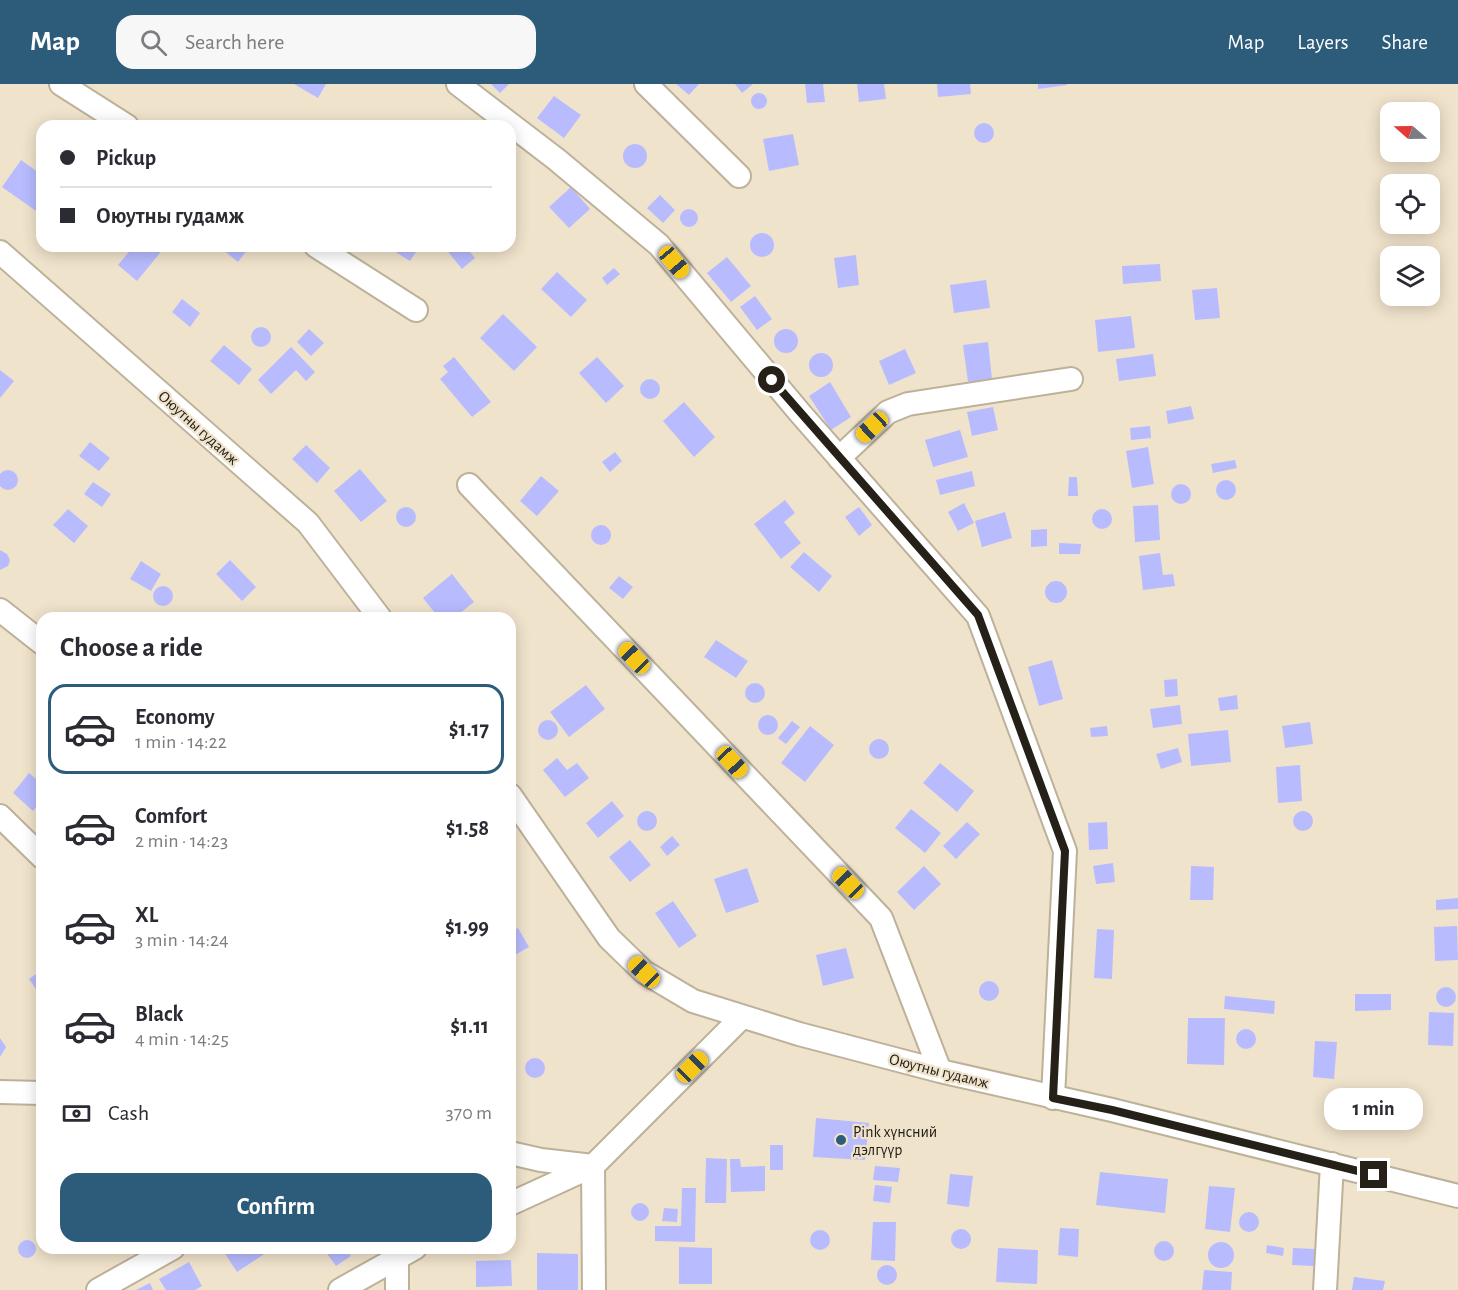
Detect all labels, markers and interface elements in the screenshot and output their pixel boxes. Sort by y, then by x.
search box [116,15,536,69]
icon: search [137,26,170,59]
text: Map [30,28,80,56]
text: Search here [185,31,284,53]
text: Map [1228,32,1264,53]
text: Layers [1297,32,1348,53]
text: Share [1381,32,1428,53]
north arrow [1380,102,1440,162]
map controls [1380,102,1440,306]
text: Pickup [96,147,156,169]
button: locate [1380,174,1440,234]
text: Оюутны гудамж [96,205,244,227]
car [656,242,692,282]
button: layers [1380,246,1440,306]
route start [758,366,785,393]
street label: Оюутны гудамж [154,388,242,469]
car [853,408,891,446]
text: Choose a ride [60,634,203,661]
car [615,639,653,677]
icon: car [63,702,117,756]
text: Economy [135,706,215,728]
text: $1.17 [449,718,489,740]
text: 1 min · 14:22 [135,732,227,752]
car [713,743,751,781]
icon: car [63,801,117,855]
text: Comfort [135,805,207,827]
text: $1.58 [446,817,489,839]
text: 2 min · 14:23 [135,831,228,851]
car [829,864,867,902]
icon: car [63,900,117,954]
text: XL [135,904,158,926]
text: $1.99 [445,916,489,938]
text: 3 min · 14:24 [135,930,229,950]
car [625,953,663,991]
icon: car [63,999,117,1053]
text: Black [135,1003,183,1025]
text: $1.11 [450,1015,489,1037]
text: 4 min · 14:25 [135,1029,229,1049]
car [673,1048,711,1086]
street label: Оюутны гудамж [887,1051,991,1092]
callout: 1 min [1324,1088,1424,1130]
icon: cash [60,1097,93,1130]
text: 1 min [1352,1099,1395,1119]
text: Cash [108,1102,149,1124]
text: 370 m [446,1103,492,1123]
place label: Pink хүнсний дэлгүүр [853,1124,937,1158]
marker: Pink хүнсний дэлгүүр [834,1133,848,1147]
route end [1360,1161,1387,1188]
button: Confirm [60,1173,492,1242]

